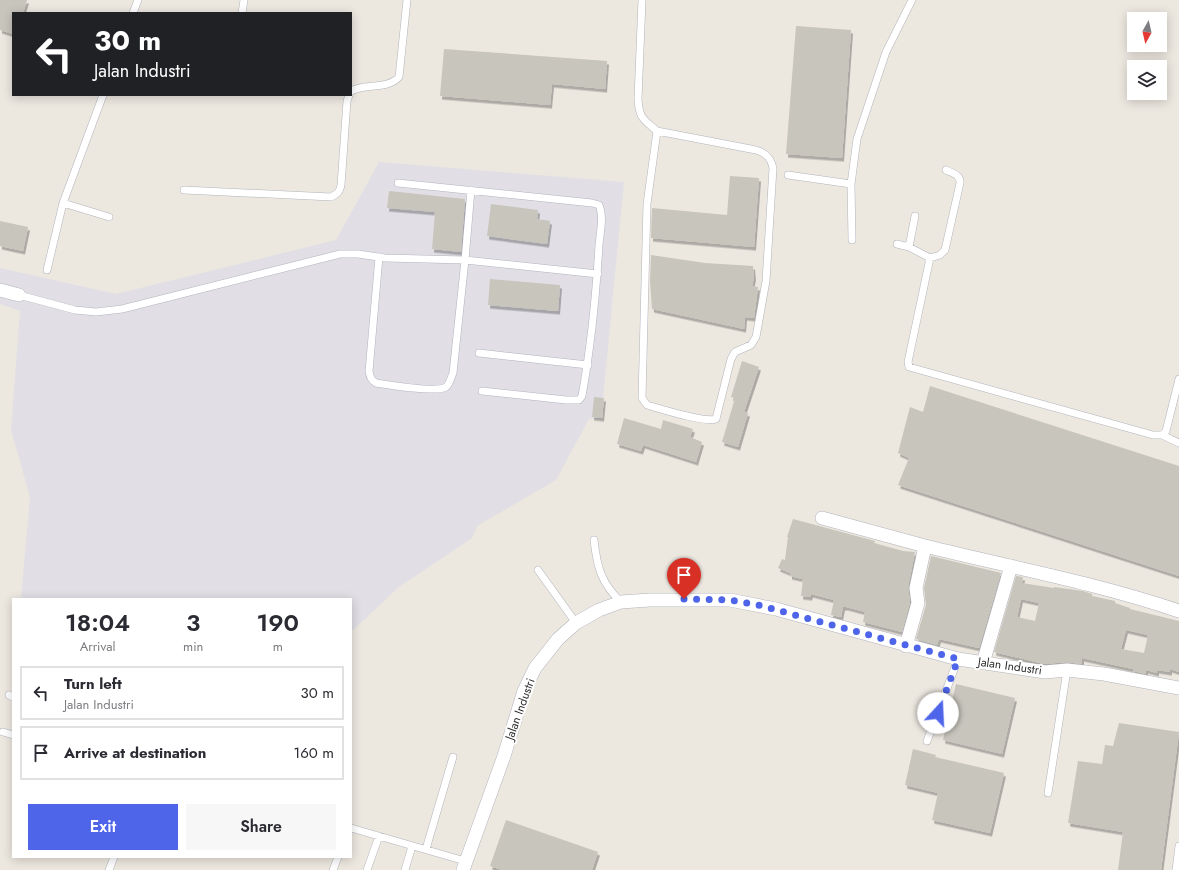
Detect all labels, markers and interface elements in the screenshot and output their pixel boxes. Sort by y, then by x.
north arrow [1127,12,1167,52]
map controls [1127,12,1167,100]
text: 30 m [94,20,161,61]
icon: left [28,28,80,80]
text: Jalan Industri [94,58,191,84]
button: layers [1127,60,1167,100]
pin [667,558,701,599]
icon: arrive [673,564,695,586]
text: 18:04 [65,605,130,640]
text: 3 [186,605,200,640]
text: 190 [256,605,299,640]
text: Arrival [80,637,115,656]
text: min [183,637,203,656]
text: m [273,637,283,656]
street label: Jalan Industri [975,652,1043,679]
text: Turn left [64,673,122,695]
street label: Jalan Industri [500,676,539,744]
icon: left [30,682,52,704]
text: 30 m [301,682,334,704]
position arrow [917,692,959,734]
text: Jalan Industri [64,695,134,714]
icon: arrive [30,742,52,764]
text: Arrive at destination [64,742,206,764]
text: 160 m [293,742,334,764]
button: Exit [28,804,178,850]
button: Share [186,804,336,850]

